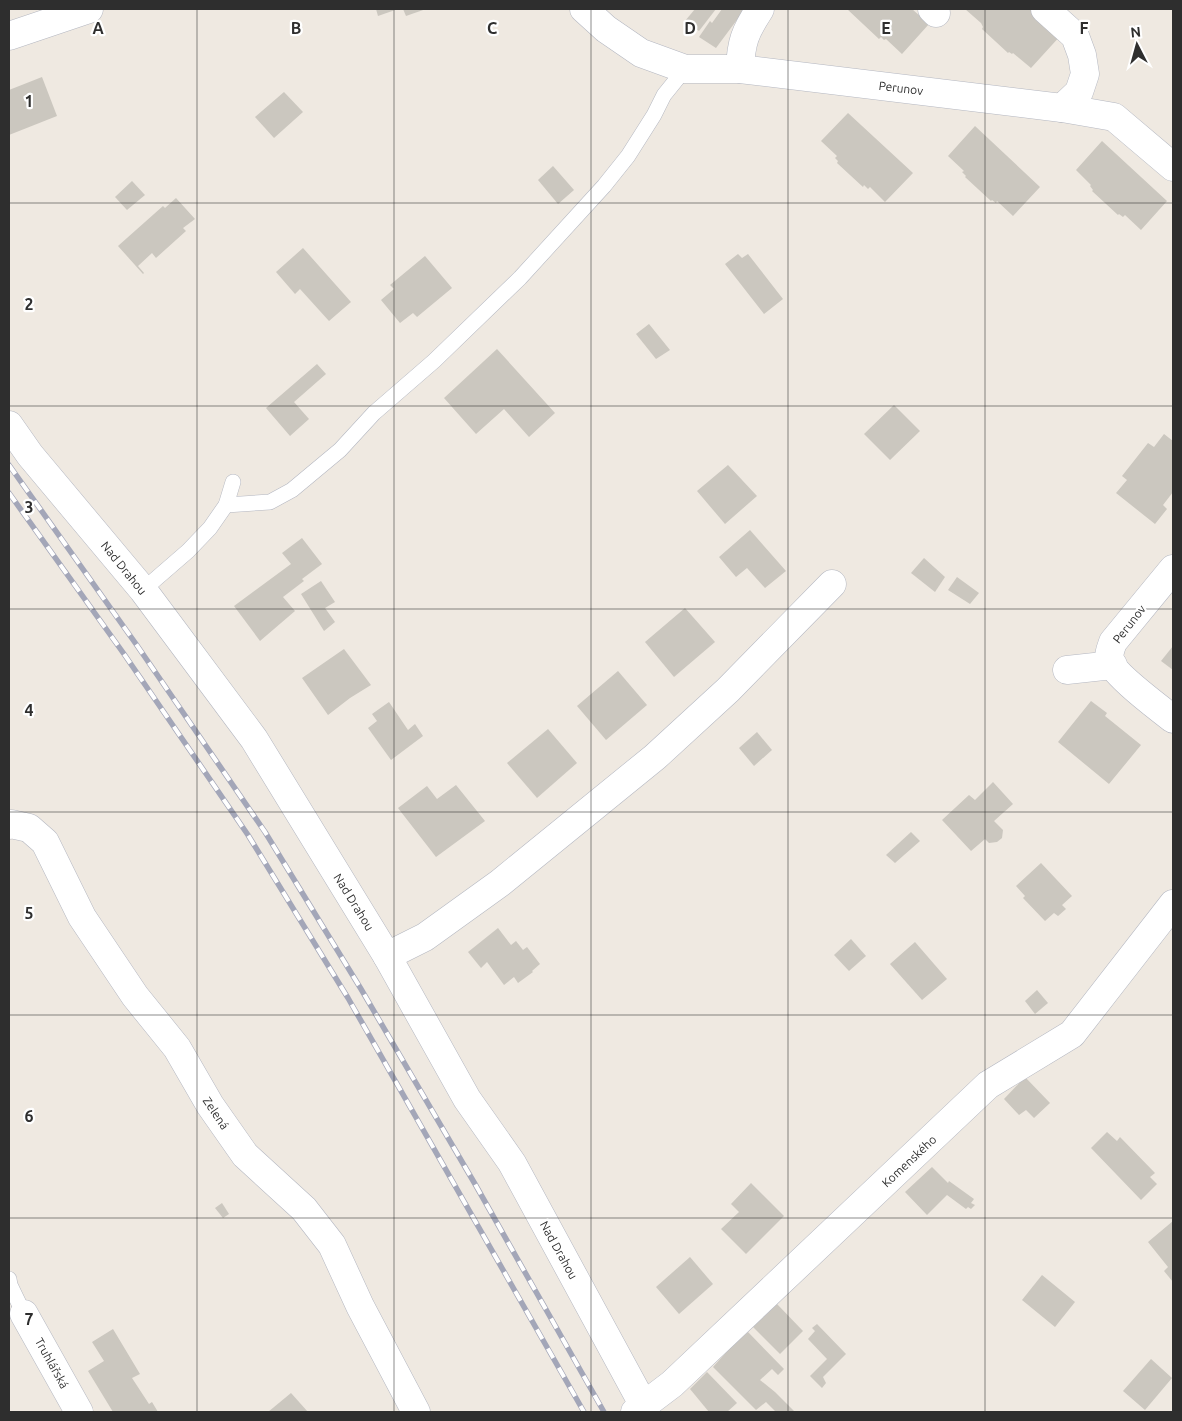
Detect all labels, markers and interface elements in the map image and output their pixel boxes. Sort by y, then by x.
text: A [92,19,104,37]
text: B [291,19,301,37]
text: C [487,19,497,37]
text: D [684,19,696,37]
text: E [881,19,891,37]
text: F [1080,19,1089,37]
north arrow [1112,20,1162,70]
text: N [1130,24,1142,41]
street label: Perunov [878,79,924,97]
text: 1 [24,92,34,110]
text: 2 [24,295,34,313]
text: 3 [24,498,34,516]
street label: Nad Drahou [99,539,149,597]
street label: Perunov [1110,602,1148,646]
text: 4 [24,701,34,719]
street label: Nad Drahou [331,871,377,933]
text: 5 [24,904,34,922]
street label: Zelená [200,1094,232,1132]
text: 6 [24,1107,34,1125]
street label: Komenského [879,1133,939,1189]
street label: Nad Drahou [538,1219,580,1281]
text: 7 [24,1310,34,1328]
street label: Truhlářská [33,1335,71,1391]

